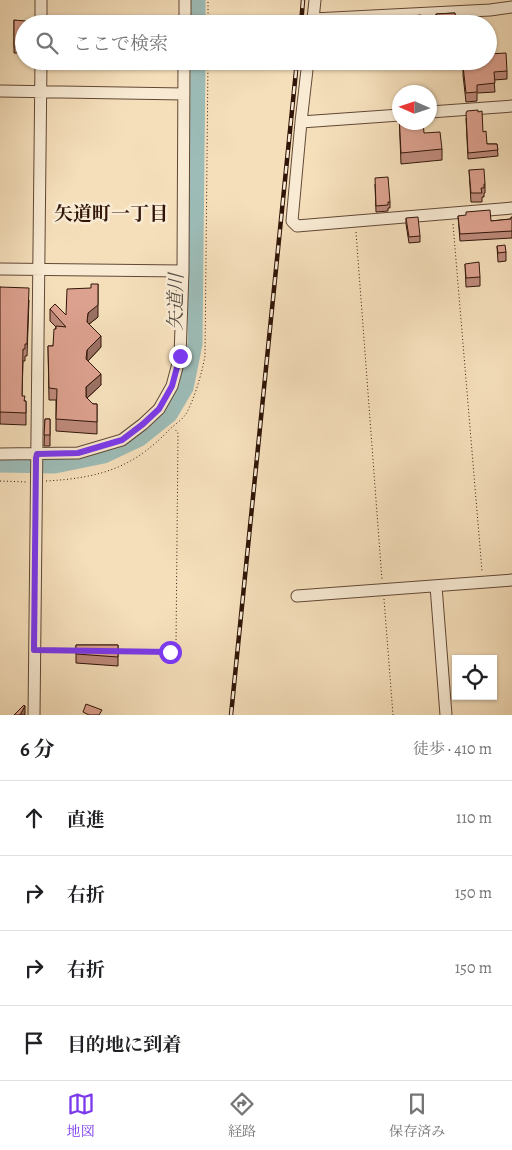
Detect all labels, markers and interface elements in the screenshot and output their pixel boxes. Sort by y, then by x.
search box [15,15,497,70]
icon: search [33,29,61,57]
text: ここで検索 [73,31,168,57]
north arrow [392,85,437,130]
district label: 矢道町一丁目 [54,201,168,227]
water label: 矢道川 [163,271,190,331]
route end [169,345,192,368]
route start [159,641,182,664]
map controls [452,655,497,700]
button: locate [452,655,497,700]
text: 6 分 [20,735,54,763]
text: 徒歩 · 410 m [413,738,492,760]
icon: ahead [20,804,48,832]
text: 直進 [67,807,105,833]
text: 110 m [456,807,492,829]
icon: right [20,879,48,907]
text: 右折 [67,882,105,908]
text: 150 m [455,882,492,904]
icon: right [20,954,48,982]
text: 右折 [67,957,105,983]
text: 150 m [455,957,492,979]
icon: arrive [20,1029,48,1057]
text: 目的地に到着 [67,1032,181,1058]
tab: 地図 [67,1090,95,1141]
tab: 経路 [228,1090,256,1141]
tab: 保存済み [389,1090,445,1141]

